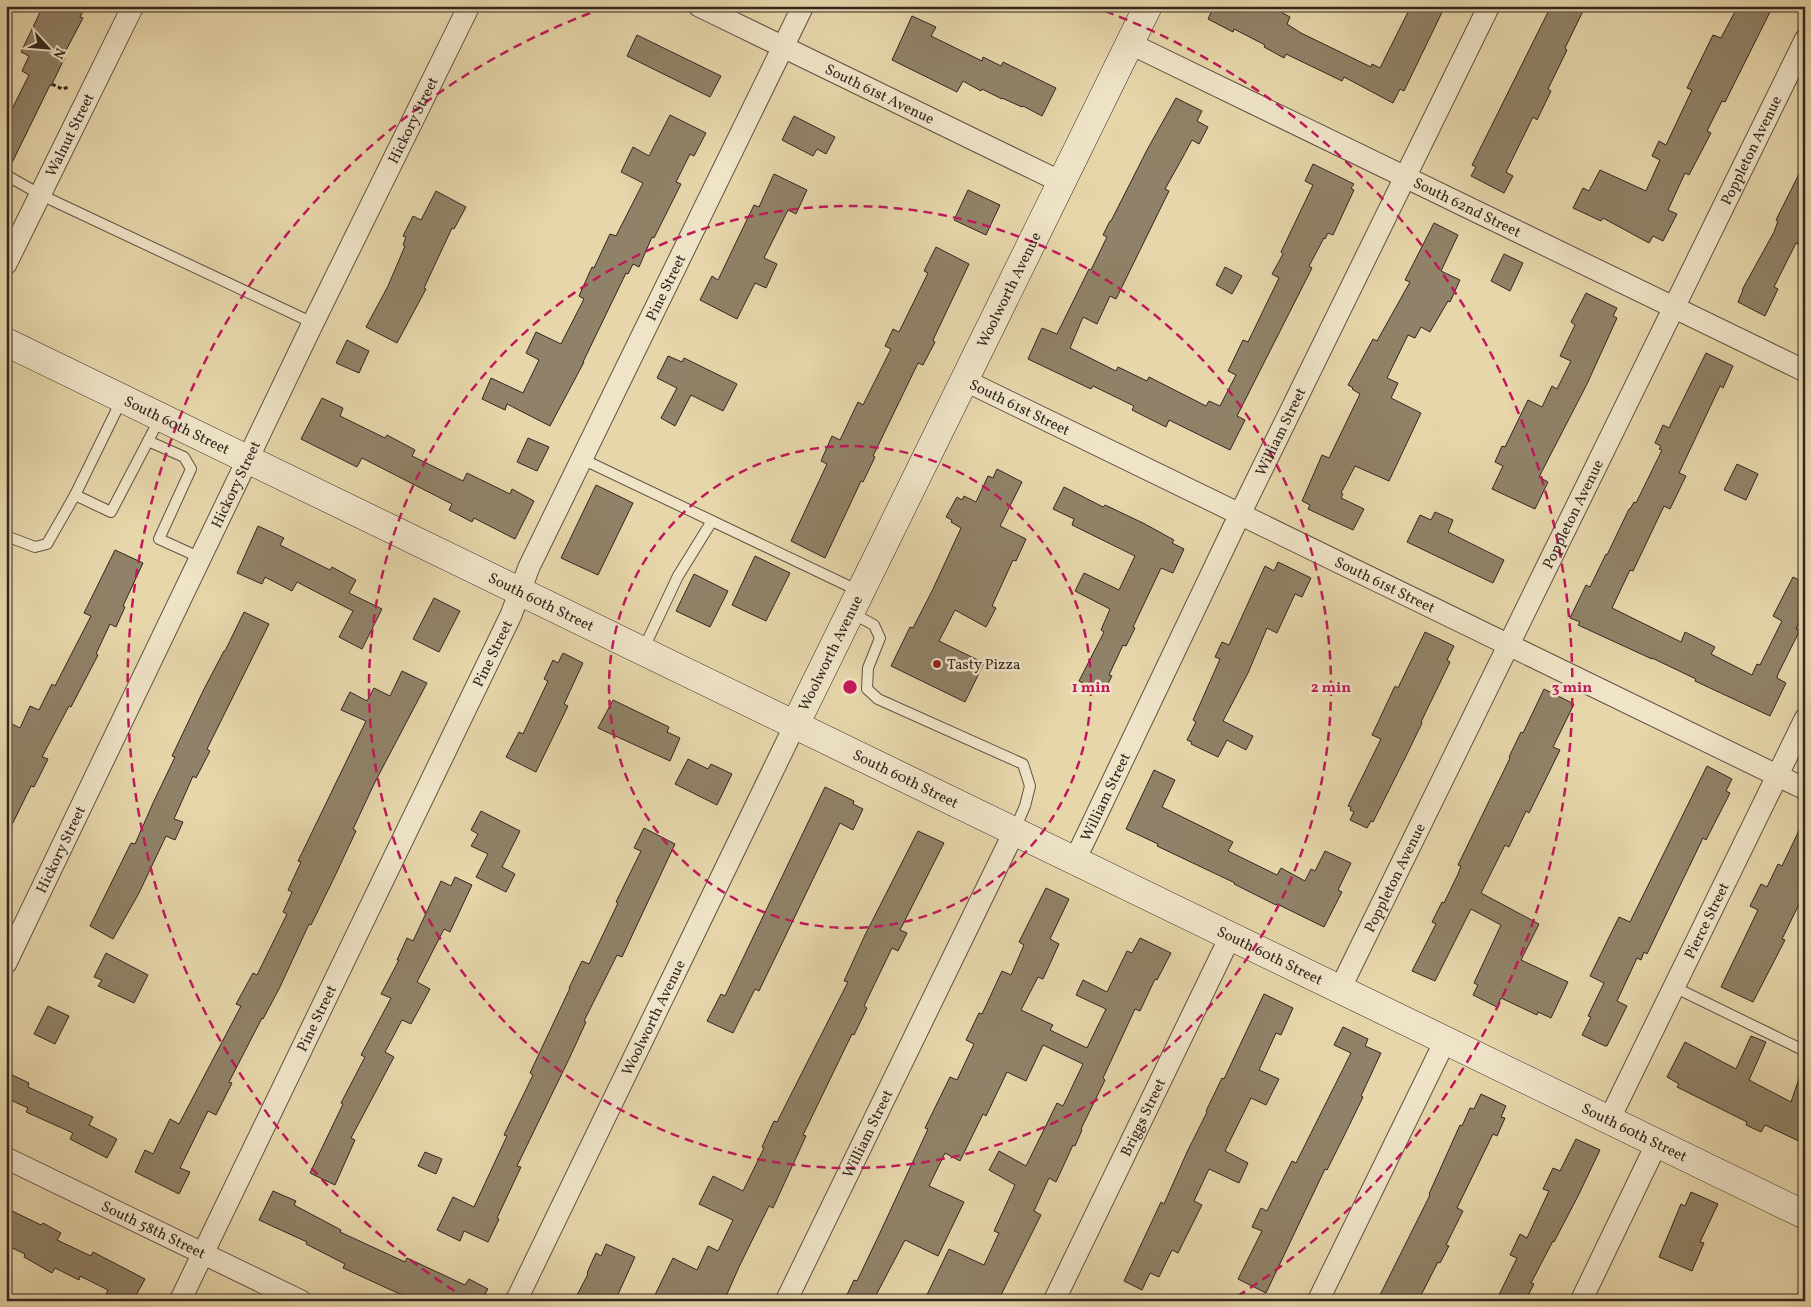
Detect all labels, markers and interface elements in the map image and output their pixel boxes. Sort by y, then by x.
north arrow [22,22,72,72]
text: N [48,44,69,62]
street label: South 61st Avenue [821,60,937,131]
street label: Hickory Street [384,74,444,168]
street label: Walnut Street [41,90,100,181]
street label: Poppleton Avenue [1717,93,1788,209]
street label: South 62nd Street [1409,173,1524,244]
street label: Woolworth Avenue [973,229,1047,352]
street label: Pine Street [642,251,692,325]
street label: South 61st Street [965,375,1073,442]
street label: William Street [1251,385,1312,480]
street label: South 60th Street [120,392,233,461]
street label: Hickory Street [207,438,267,532]
street label: Poppleton Avenue [1538,456,1610,573]
street label: South 61st Street [1330,553,1438,619]
street label: South 60th Street [484,569,597,638]
street label: Woolworth Avenue [794,593,869,715]
street label: Pine Street [469,617,519,691]
place label: Tasty Pizza [947,655,1020,676]
marker: Tasty Pizza [931,658,943,670]
centre of rings [841,678,859,696]
text: 1 min [1072,678,1110,699]
text: 2 min [1311,678,1351,699]
text: 3 min [1552,678,1592,699]
street label: South 60th Street [849,745,961,815]
street label: William Street [1076,750,1137,845]
street label: Hickory Street [32,803,92,897]
street label: Poppleton Avenue [1360,820,1432,937]
street label: Pierce Street [1680,879,1735,963]
street label: South 60th Street [1213,922,1326,991]
street label: Woolworth Avenue [618,957,692,1080]
street label: Pine Street [293,982,343,1056]
street label: Briggs Street [1116,1075,1172,1161]
street label: William Street [838,1087,899,1182]
street label: South 60th Street [1577,1099,1690,1168]
street label: South 58th Street [97,1197,209,1265]

